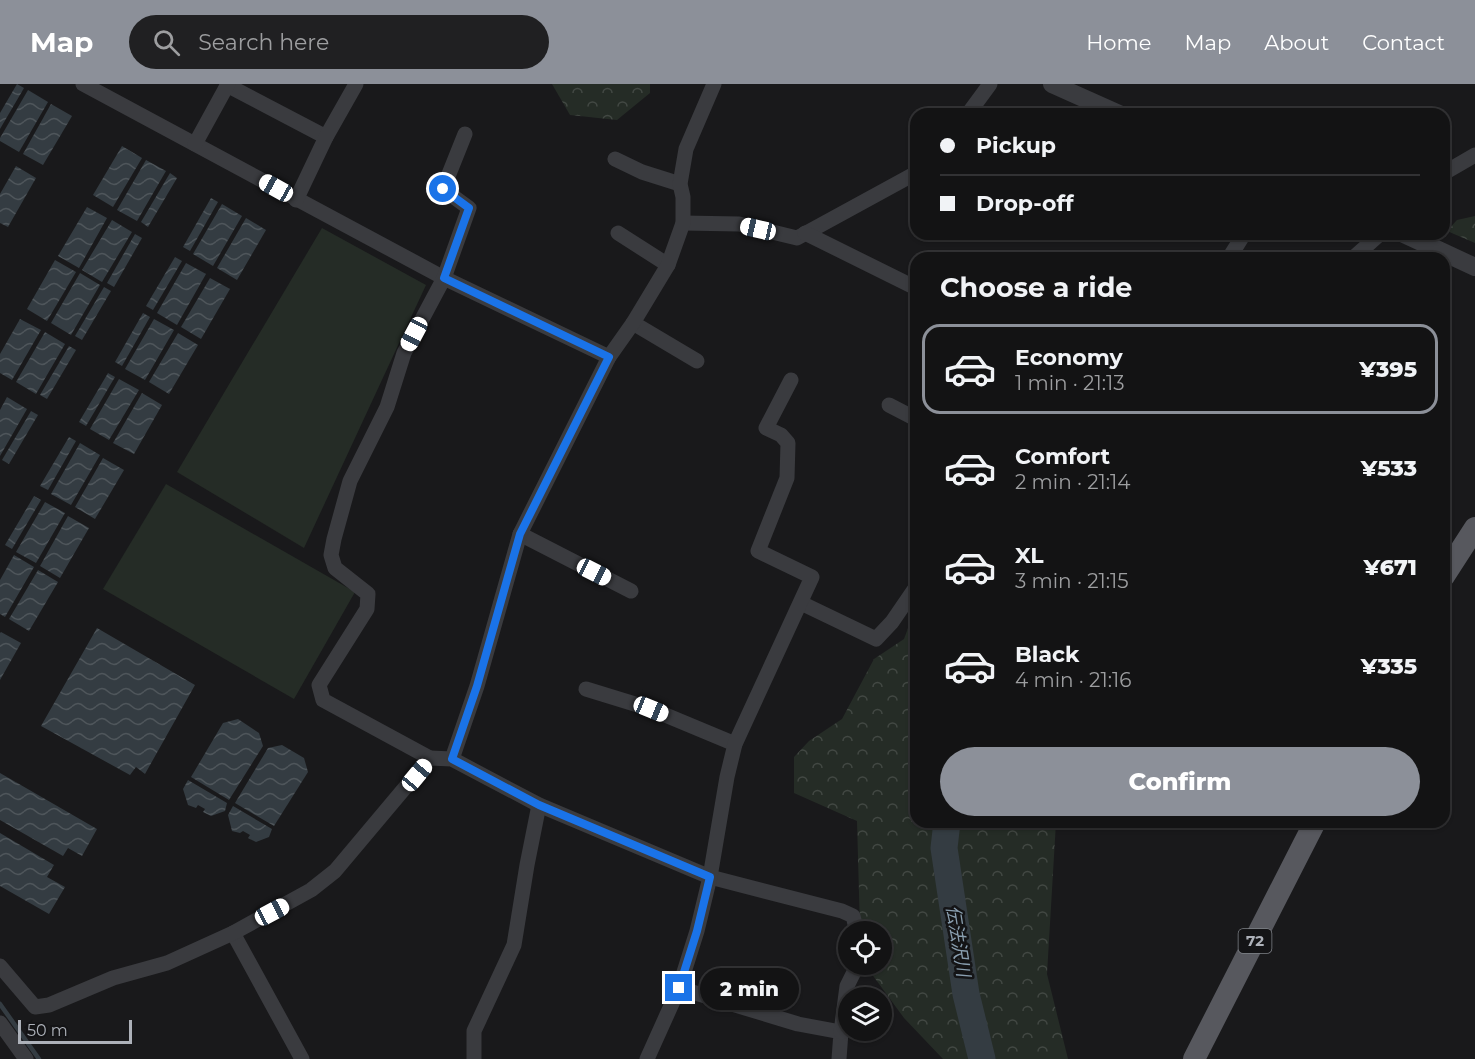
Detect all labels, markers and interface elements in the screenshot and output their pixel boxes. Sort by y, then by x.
search box [129,15,549,69]
text: Map [30,25,93,59]
icon: search [150,26,183,59]
text: Search here [198,29,329,56]
text: Home [1086,30,1151,55]
text: Map [1184,30,1231,55]
text: About [1264,30,1329,55]
text: Contact [1362,30,1445,55]
text: Pickup [976,132,1056,159]
car [256,171,296,205]
route start [429,175,456,202]
text: Drop-off [976,190,1074,217]
car [738,216,778,242]
text: Choose a ride [940,271,1132,304]
car [398,314,430,354]
icon: car [943,342,997,396]
text: Economy [1015,344,1123,371]
text: ¥395 [1359,356,1417,383]
text: 1 min · 21:13 [1015,371,1124,395]
icon: car [943,441,997,495]
text: Comfort [1015,443,1110,470]
text: ¥533 [1361,455,1417,482]
text: 2 min · 21:14 [1015,470,1131,494]
icon: car [943,540,997,594]
text: XL [1015,542,1044,569]
text: ¥671 [1363,554,1417,581]
car [574,556,614,588]
text: 3 min · 21:15 [1015,569,1129,593]
icon: car [943,639,997,693]
text: Black [1015,641,1079,668]
text: ¥335 [1361,653,1417,680]
text: 4 min · 21:16 [1015,668,1131,692]
car [631,694,671,724]
button: Confirm [940,747,1420,816]
car [399,755,435,795]
car [252,896,292,928]
water label: 伝法沢川 [942,904,975,980]
map controls [838,921,892,1041]
button: locate [838,921,892,975]
road number: 72 [1238,929,1272,953]
callout: 2 min [700,967,799,1009]
route end [665,974,692,1001]
text: 2 min [720,977,779,1001]
button: layers [838,987,892,1041]
scale bar [18,1017,132,1044]
text: 50 m [27,1021,68,1040]

